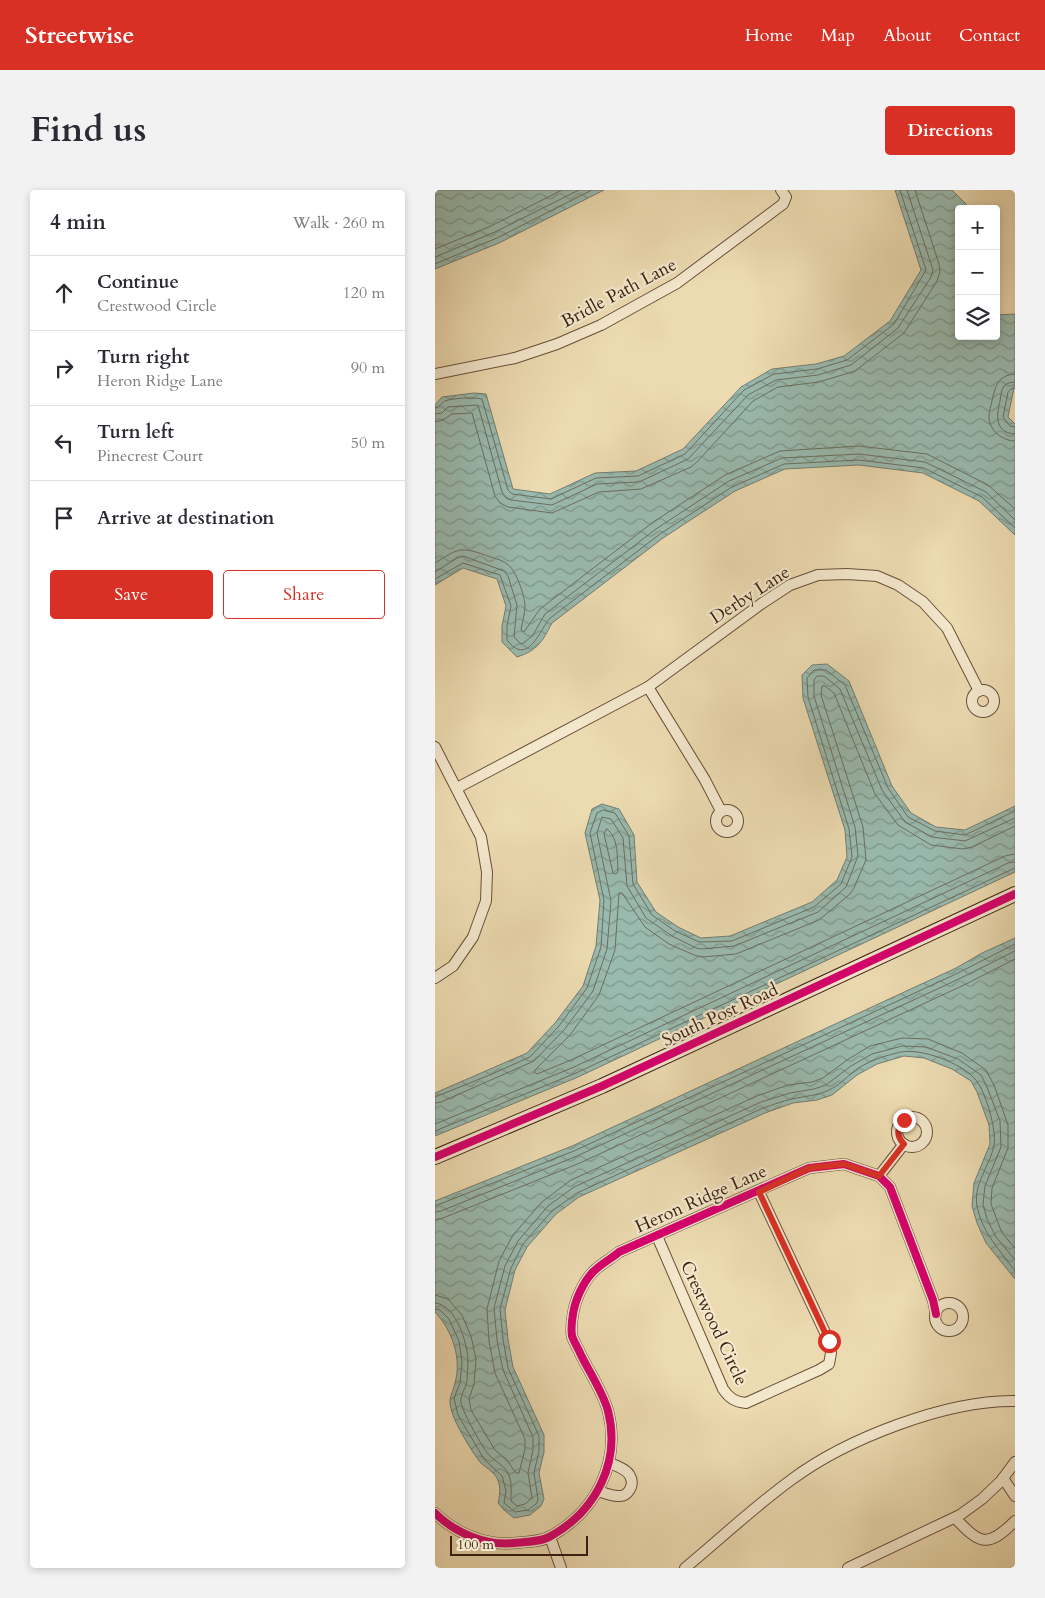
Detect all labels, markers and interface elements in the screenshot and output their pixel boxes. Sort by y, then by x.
text: Streetwise [25,19,134,52]
text: Home [745,23,793,48]
text: Map [821,23,855,48]
text: About [883,23,931,48]
text: Contact [959,23,1020,48]
text: Find us [30,106,146,154]
button: Directions [885,106,1015,155]
map controls [955,205,1000,340]
button: + [955,205,1000,250]
text: 4 min [50,208,106,237]
text: Walk · 260 m [293,212,385,234]
button: − [955,250,1000,295]
street label: Bridle Path Lane [557,252,681,334]
text: Continue [97,269,179,295]
icon: ahead [50,279,78,307]
text: 120 m [343,282,385,304]
text: Crestwood Circle [97,295,217,317]
button: layers [955,295,1000,340]
text: Turn right [97,344,189,370]
icon: right [50,354,78,382]
text: 90 m [351,357,385,379]
text: Heron Ridge Lane [97,370,223,392]
text: Turn left [97,419,174,445]
icon: left [50,429,78,457]
text: 50 m [351,432,385,454]
text: Pinecrest Court [97,445,203,467]
icon: arrive [50,504,78,532]
text: Arrive at destination [97,505,274,531]
street label: Derby Lane [705,560,795,630]
button: Save [50,570,213,619]
button: Share [223,570,385,619]
street label: South Post Road [658,977,783,1053]
route end [893,1109,916,1132]
street label: Heron Ridge Lane [631,1159,771,1239]
street label: Crestwood Circle [674,1257,754,1389]
route start [818,1330,841,1353]
scale bar [450,1533,587,1556]
text: 100 m [457,1535,494,1554]

